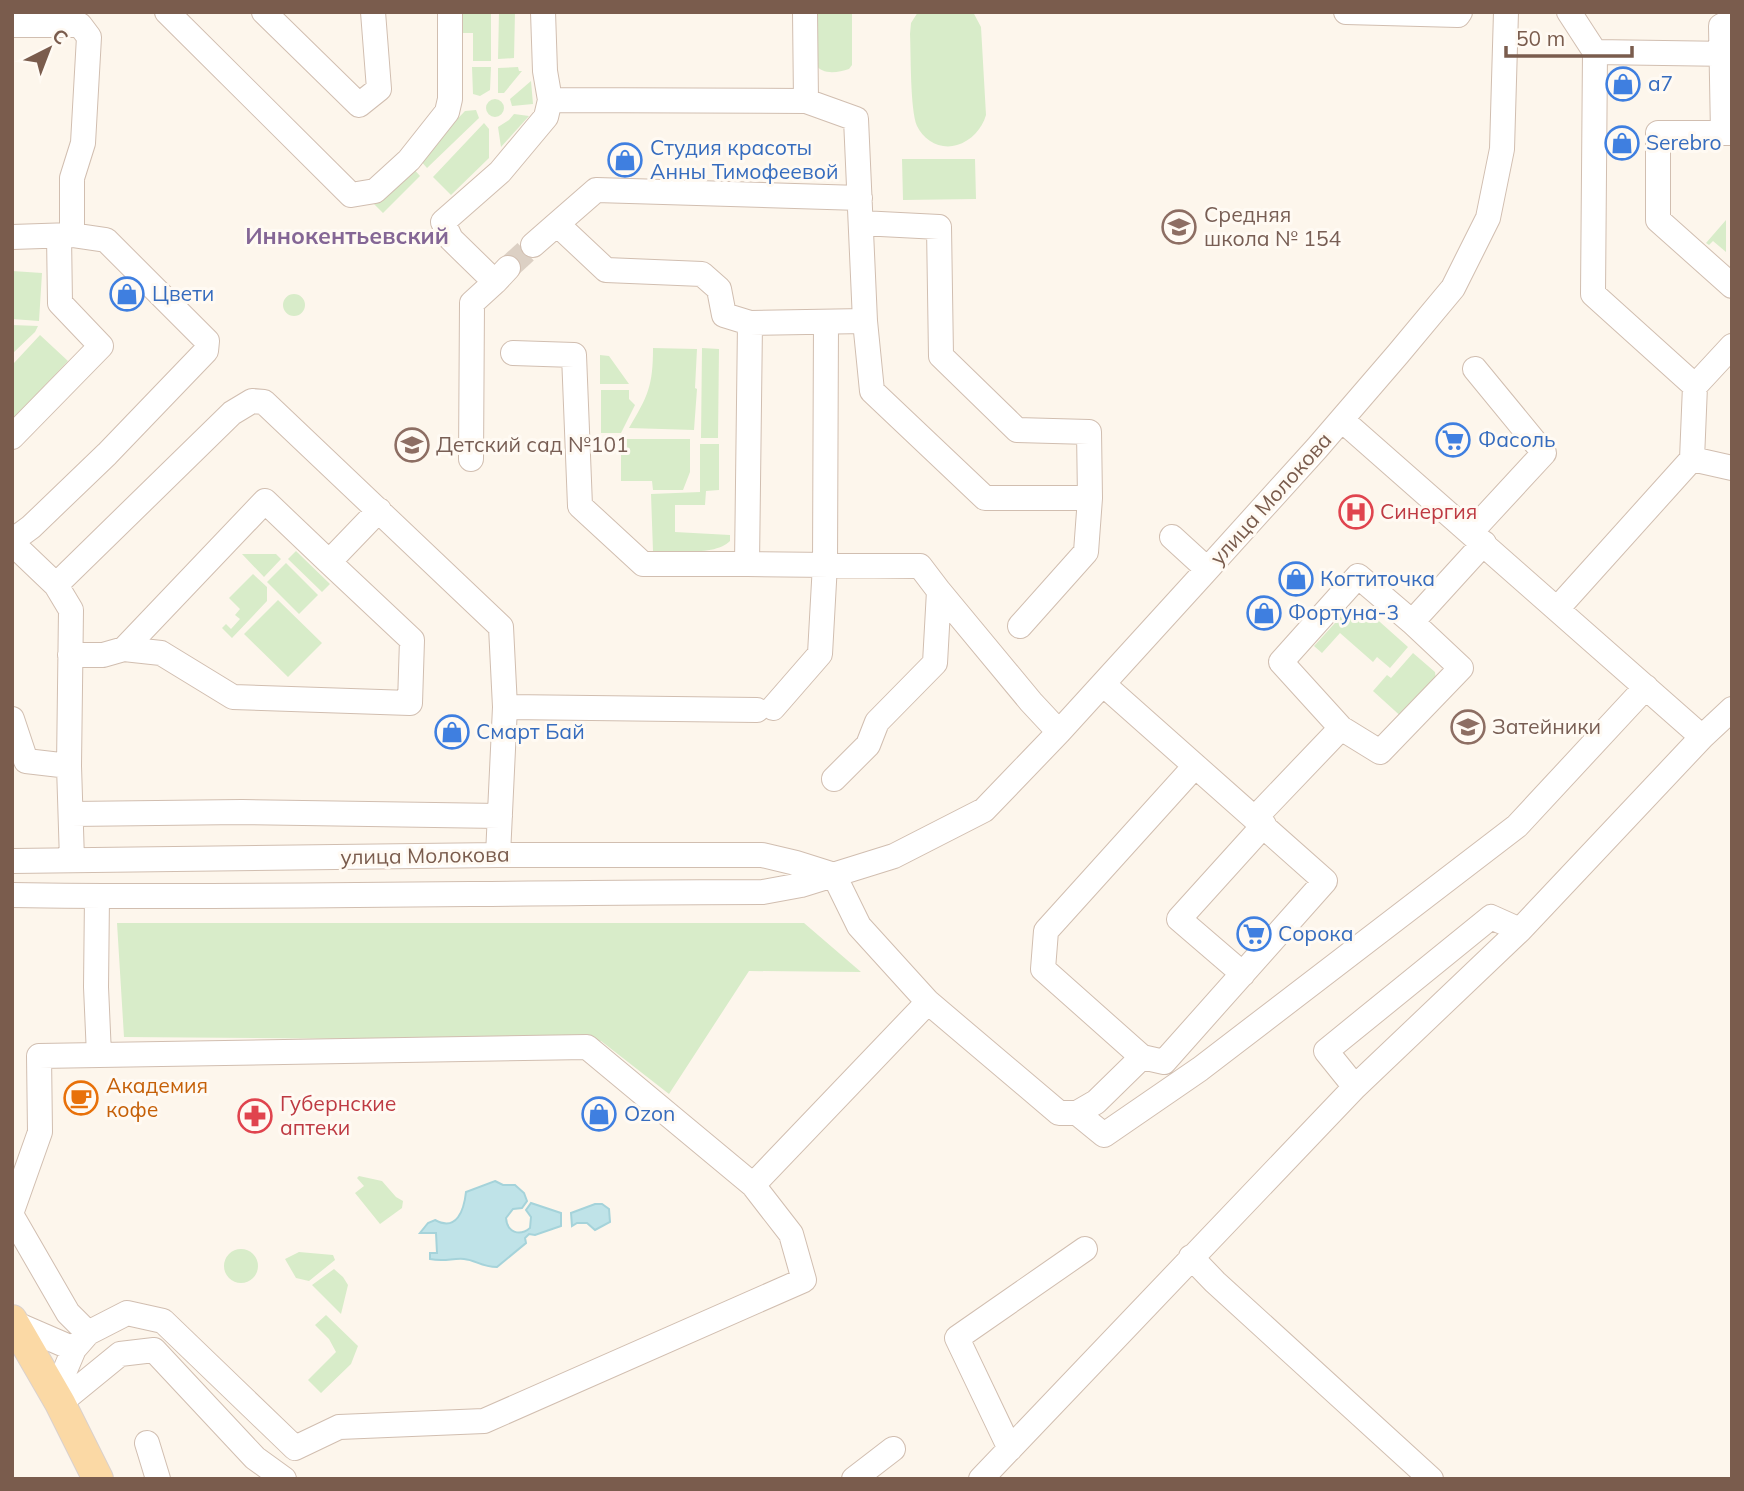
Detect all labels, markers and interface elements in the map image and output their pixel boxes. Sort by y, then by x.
north arrow [14,14,84,84]
scale bar [1506,14,1632,58]
text: С [48,23,73,50]
text: 50 m [1516,25,1565,51]
shop icon: a7 [1604,65,1642,103]
place label: a7 [1648,70,1673,96]
shop icon: Serebro [1603,124,1641,162]
place label: Serebro [1646,129,1722,155]
place label: Студия красоты Анны Тимофеевой [650,134,838,184]
shop icon: Студия красоты Анны Тимофеевой [606,141,644,179]
place label: Средняя школа № 154 [1204,201,1342,251]
school or university icon: Средняя школа № 154 [1160,208,1198,246]
district label: Иннокентьевский [245,221,449,250]
shop icon: Цвети [108,275,146,313]
place label: Цвети [152,280,214,306]
supermarket icon: Фасоль [1434,421,1472,459]
school or university icon: Детский сад №101 [393,426,431,464]
place label: Фасоль [1478,426,1556,452]
street label: улица Молокова [1204,427,1337,570]
place label: Детский сад №101 [436,431,629,457]
hospital icon: Синергия [1337,493,1375,531]
place label: Синергия [1380,498,1477,524]
shop icon: Когтиточка [1277,560,1315,598]
place label: Когтиточка [1320,565,1435,591]
shop icon: Фортуна-3 [1245,594,1283,632]
place label: Фортуна-3 [1288,599,1399,625]
school or university icon: Затейники [1449,708,1487,746]
shop icon: Смарт Бай [433,713,471,751]
place label: Затейники [1492,713,1601,739]
place label: Смарт Бай [476,718,585,744]
street label: улица Молокова [340,841,510,869]
supermarket icon: Сорока [1235,915,1273,953]
place label: Сорока [1278,920,1353,946]
place label: Академия кофе [106,1072,208,1122]
cafe icon: Академия кофе [62,1079,100,1117]
place label: Губернские аптеки [280,1090,396,1140]
shop icon: Ozon [580,1095,618,1133]
pharmacy icon: Губернские аптеки [236,1097,274,1135]
place label: Ozon [624,1100,675,1126]

